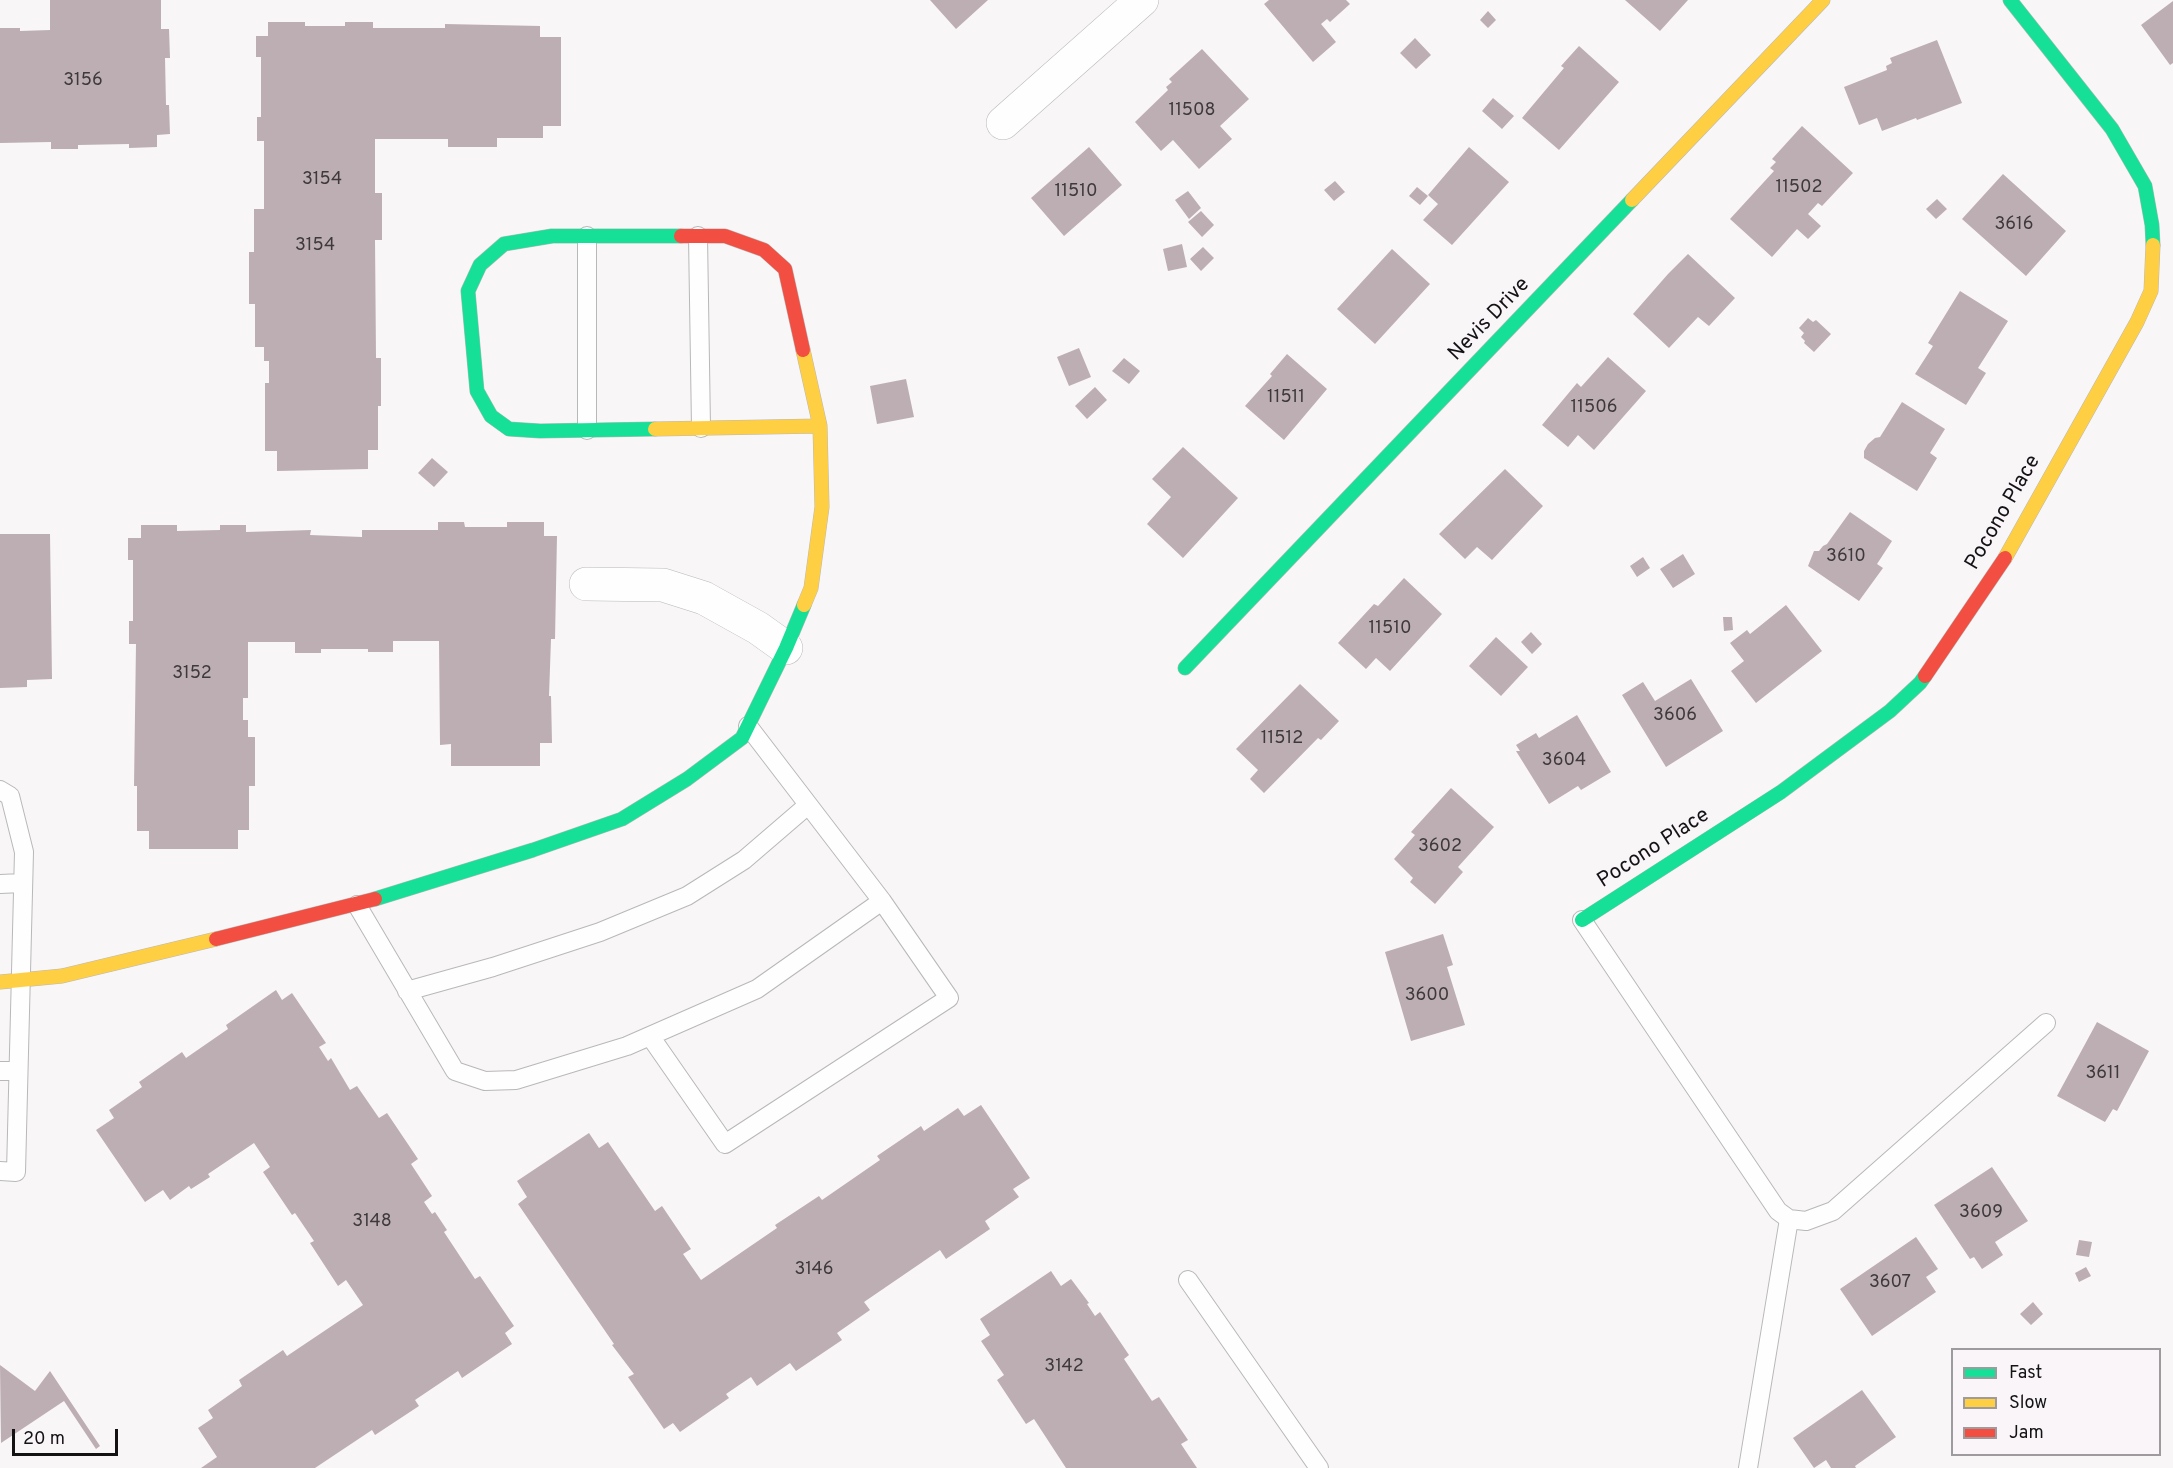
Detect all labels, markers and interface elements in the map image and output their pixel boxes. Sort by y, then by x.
house number: 3156 [63,70,103,92]
house number: 11508 [1168,100,1216,122]
house number: 3154 [302,169,342,191]
house number: 11502 [1775,177,1823,199]
house number: 11510 [1055,181,1097,203]
house number: 3616 [1994,214,2034,236]
house number: 3154 [295,235,335,257]
street label: Nevis Drive [1444,273,1536,367]
house number: 11511 [1267,387,1305,409]
house number: 11506 [1571,397,1617,419]
street label: Pocono Place [1961,451,2047,575]
house number: 3610 [1826,546,1866,568]
house number: 11510 [1369,618,1411,640]
house number: 3152 [172,663,212,685]
house number: 3606 [1653,705,1697,727]
house number: 11512 [1261,728,1303,750]
house number: 3604 [1542,750,1586,772]
street label: Pocono Place [1593,803,1715,895]
house number: 3602 [1418,836,1462,858]
house number: 3600 [1405,985,1449,1007]
house number: 3611 [2085,1063,2121,1085]
house number: 3609 [1959,1202,2003,1224]
house number: 3148 [352,1211,392,1233]
house number: 3146 [794,1259,834,1281]
house number: 3607 [1869,1272,1911,1294]
legend [1951,1348,2161,1456]
house number: 3142 [1044,1356,1084,1378]
text: Fast [2009,1362,2042,1385]
text: Slow [2009,1392,2047,1415]
scale bar [15,1417,122,1455]
text: Jam [2009,1422,2044,1445]
text: 20 m [23,1428,65,1451]

